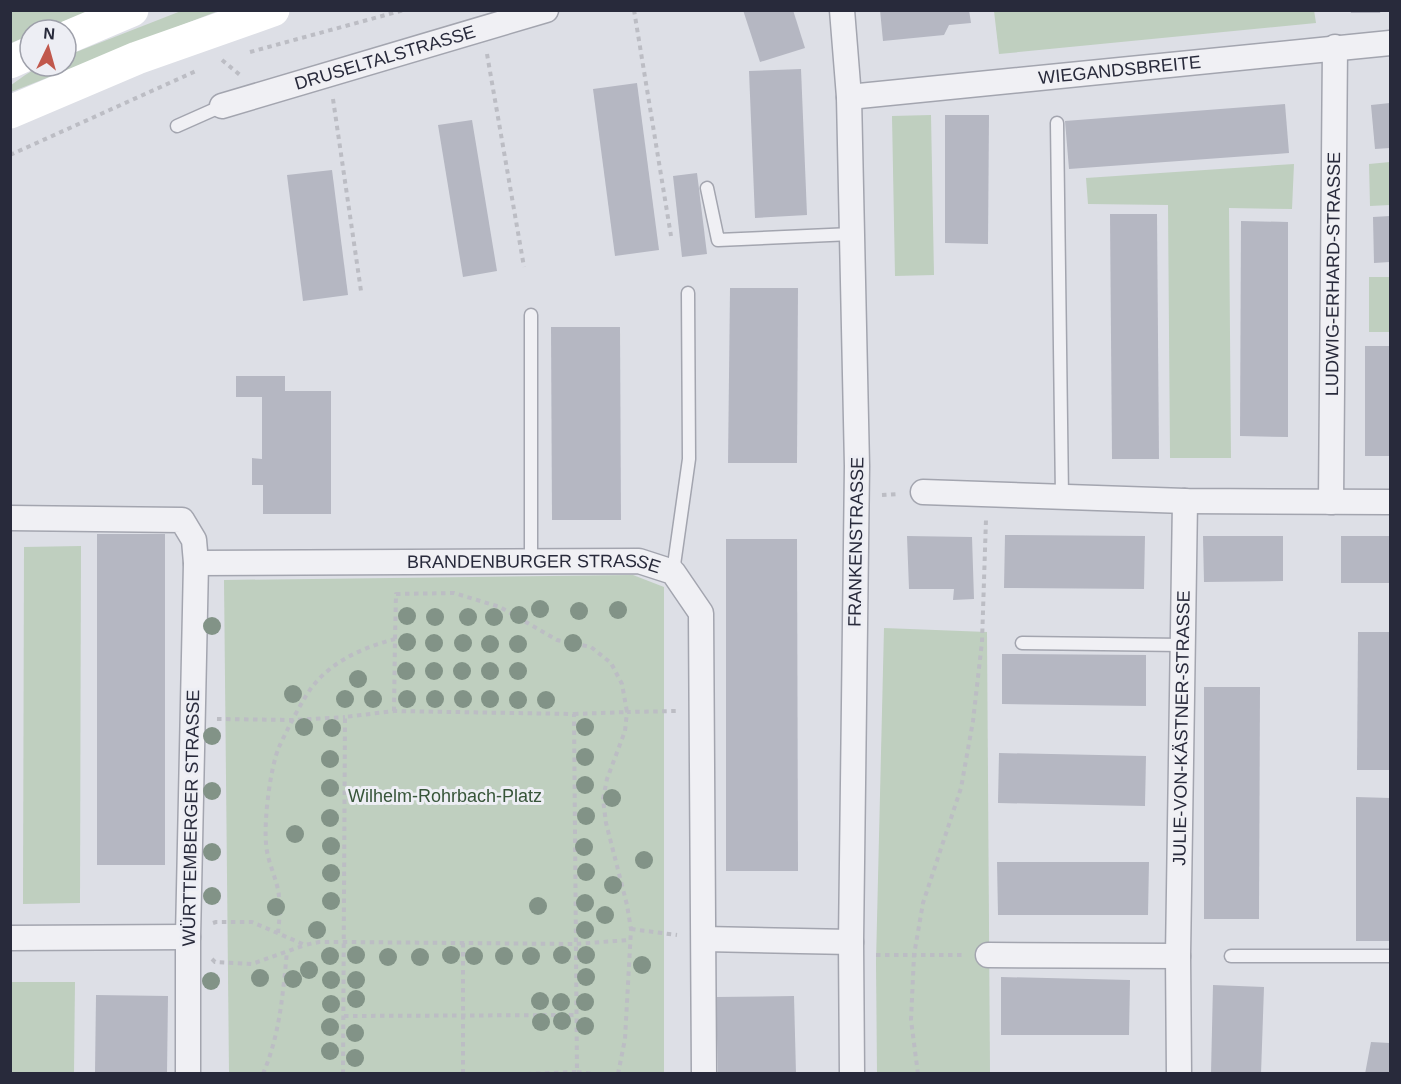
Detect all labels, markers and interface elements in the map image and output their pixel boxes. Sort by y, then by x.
north arrow [18,18,78,78]
street label: DRUSELTALSTRASSE [292,21,478,94]
text: N [43,25,56,43]
street label: WIEGANDSBREITE [1037,52,1202,88]
street label: LUDWIG-ERHARD-STRASSE [1322,152,1344,396]
street label: FRANKENSTRASSE [845,457,867,627]
street label: BRANDENBURGER STRASSE [407,551,663,577]
street label: JULIE-VON-KÄSTNER-STRASSE [1169,590,1194,866]
street label: WÜRTTEMBERGER STRASSE [179,689,203,947]
park label: Wilhelm-Rohrbach-Platz [348,786,542,806]

